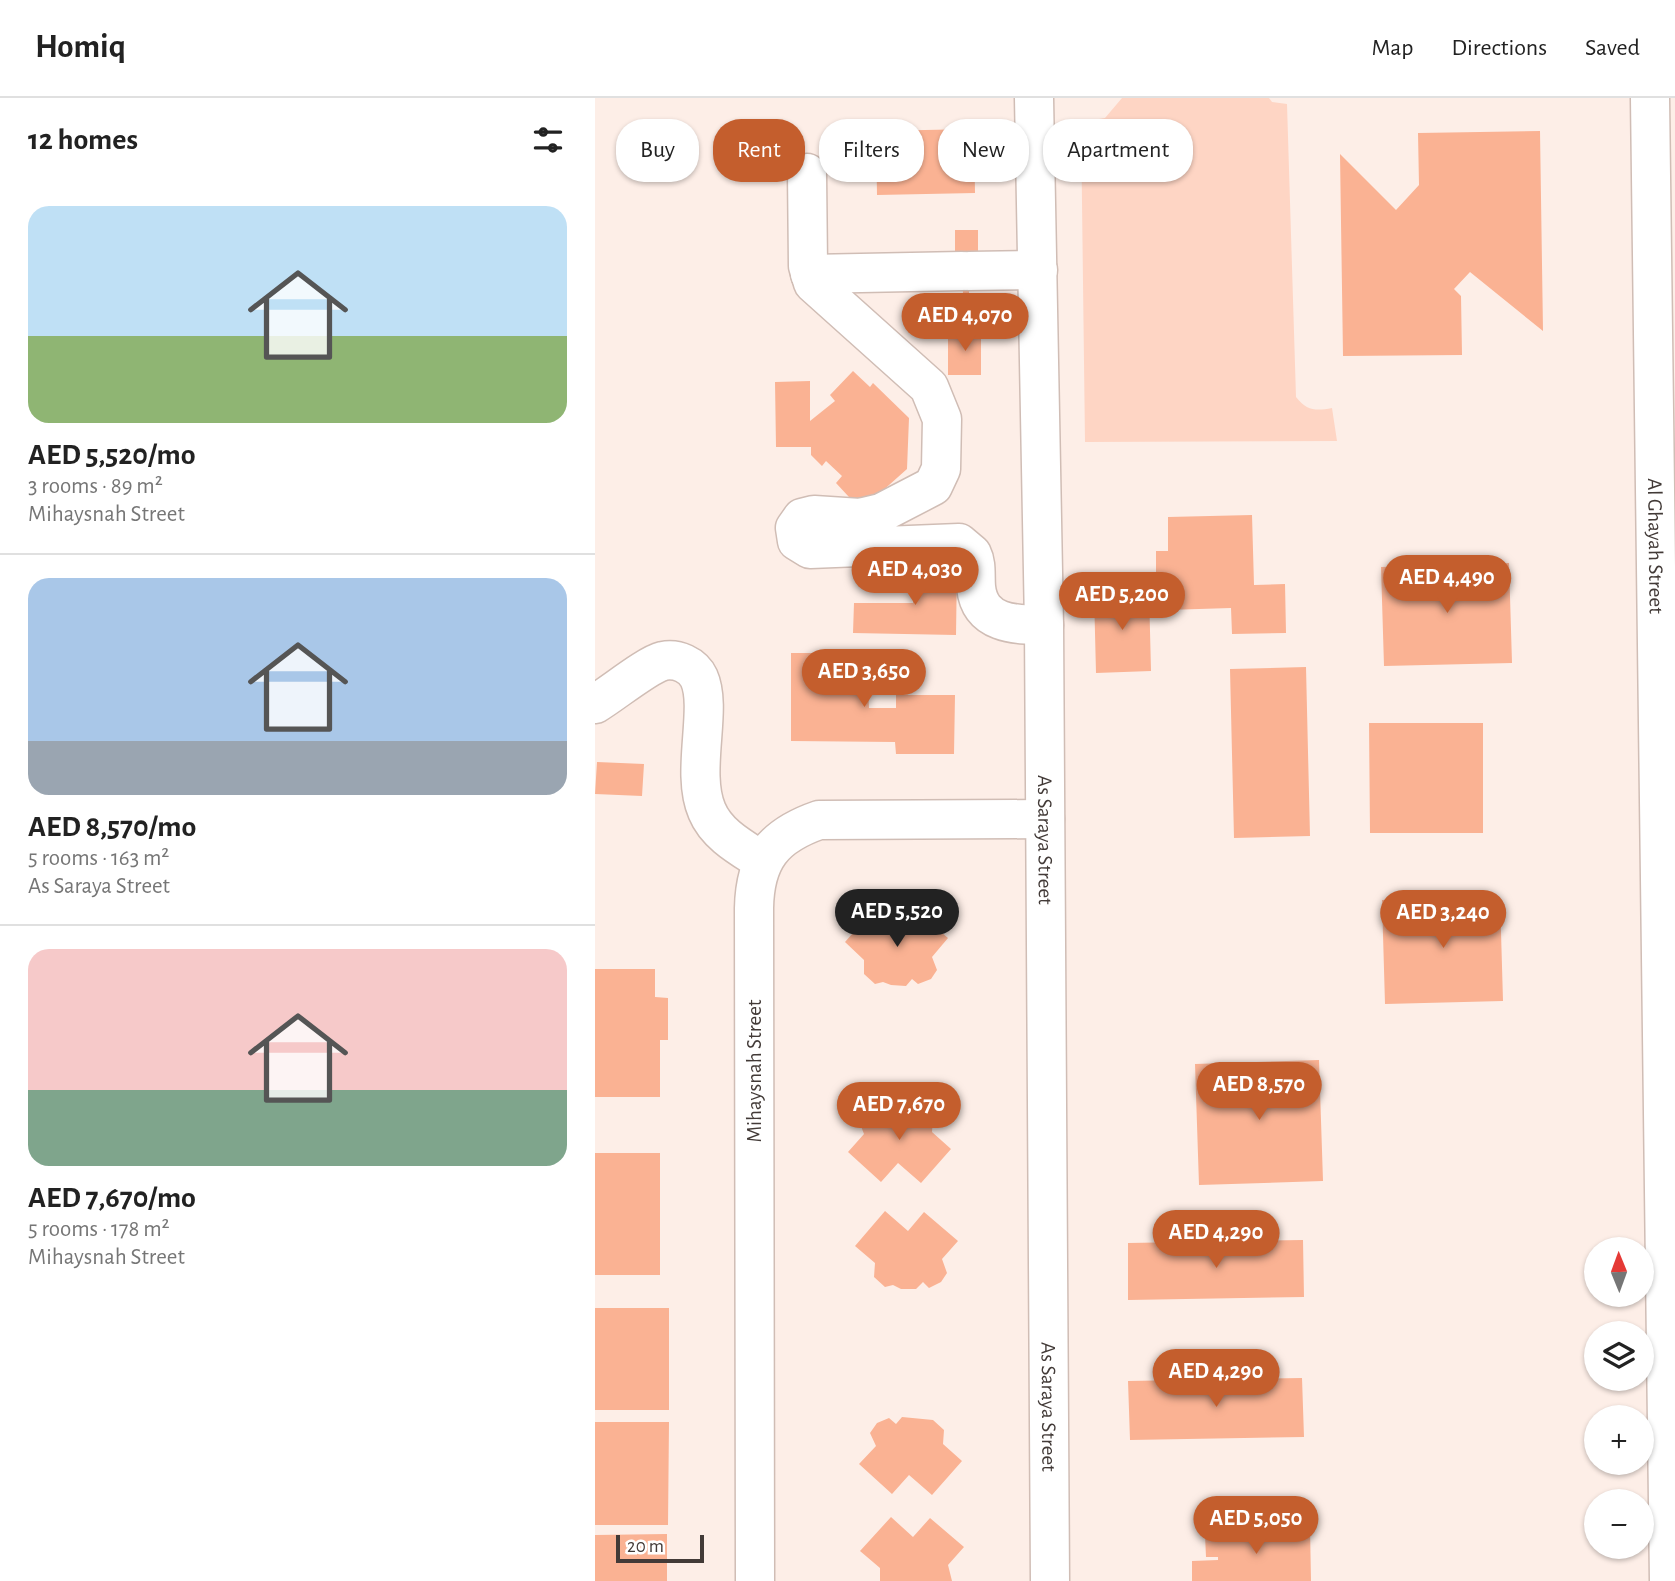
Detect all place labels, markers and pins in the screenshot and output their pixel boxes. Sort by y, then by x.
pin: AED 4,070 [885,294,1045,353]
pin: AED 4,030 [835,547,995,607]
pin: AED 4,490 [1367,556,1527,615]
pin: AED 5,200 [1042,573,1202,632]
pin: AED 3,650 [784,650,944,709]
pin: AED 5,520 [817,890,977,949]
pin: AED 3,240 [1363,890,1523,950]
pin: AED 8,570 [1179,1062,1339,1122]
pin: AED 7,670 [819,1082,979,1142]
pin: AED 4,290 [1136,1210,1296,1270]
pin: AED 4,290 [1136,1350,1296,1409]
pin: AED 5,050 [1176,1496,1336,1556]

